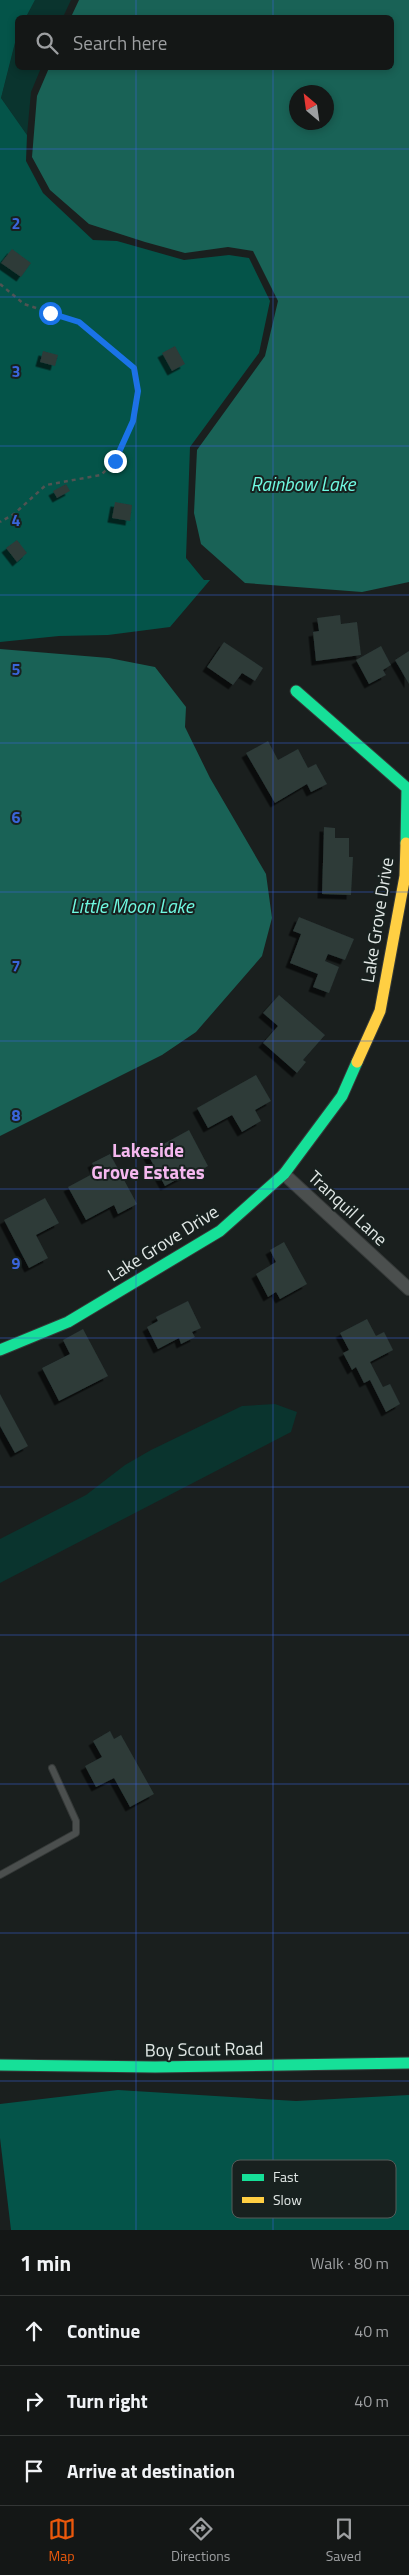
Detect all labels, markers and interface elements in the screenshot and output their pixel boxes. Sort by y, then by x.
search box [15,15,394,70]
text: Search here [73,28,167,57]
icon: search [33,29,61,57]
north arrow [289,85,334,130]
text: 2 [12,211,20,235]
route start [39,302,62,325]
text: 3 [12,359,20,383]
route end [104,450,127,473]
water label: Rainbow Lake [251,469,357,498]
text: 4 [12,508,21,532]
text: 5 [12,657,21,681]
text: 6 [12,805,21,829]
street label: Lake Grove Drive [354,855,400,985]
water label: Little Moon Lake [71,891,195,920]
text: 7 [12,954,20,978]
text: 8 [12,1103,21,1127]
district label: Lakeside Grove Estates [91,1135,205,1186]
street label: Tranquil Lane [302,1164,394,1252]
street label: Lake Grove Drive [102,1198,224,1288]
text: 9 [12,1251,21,1275]
street label: Boy Scout Road [144,2034,264,2064]
legend [232,2160,396,2218]
text: Fast [273,2166,298,2187]
text: Slow [273,2189,302,2210]
text: 1 min [20,2247,71,2279]
text: Walk · 80 m [310,2251,389,2275]
text: Continue [67,2316,140,2345]
icon: ahead [20,2317,48,2345]
text: 40 m [354,2319,389,2343]
text: Turn right [67,2386,148,2415]
icon: right [20,2387,48,2415]
text: 40 m [354,2389,389,2413]
text: Arrive at destination [67,2456,235,2485]
icon: arrive [20,2457,48,2485]
tab: Map [48,2515,76,2566]
tab: Directions [171,2515,230,2566]
tab: Saved [326,2515,361,2566]

